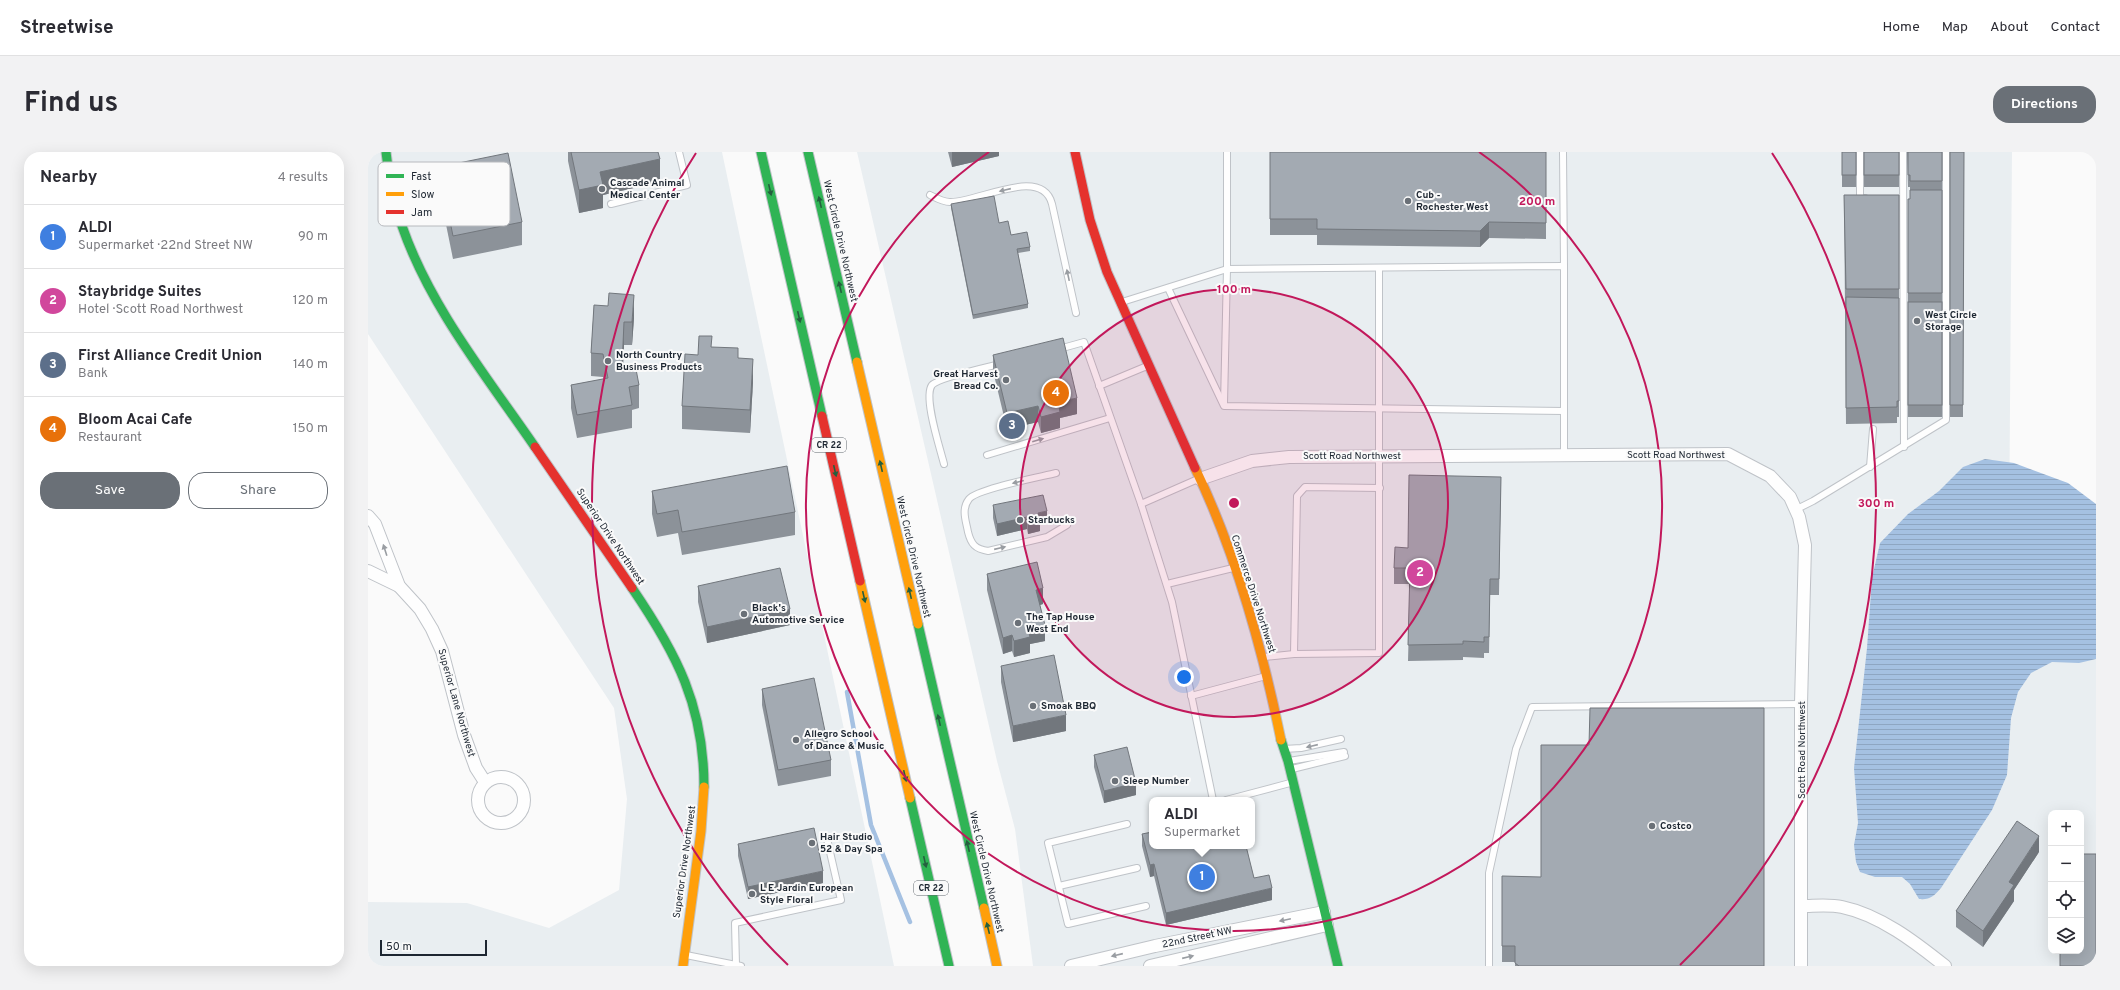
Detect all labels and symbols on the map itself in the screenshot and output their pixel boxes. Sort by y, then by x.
legend [378,162,510,226]
text: Fast [411,170,431,184]
place label: Cascade Animal Medical Center [610,177,684,202]
street label: West Circle Drive Northwest [820,179,860,303]
marker: Cascade Animal Medical Center [597,184,607,194]
one-way arrow [767,184,773,196]
one-way arrow [999,187,1011,193]
text: Slow [411,188,434,202]
place label: Cub - Rochester West [1416,189,1488,214]
text: 200 m [1519,194,1555,210]
one-way arrow [817,196,823,208]
marker: Cub - Rochester West [1403,196,1413,206]
text: Jam [411,206,432,220]
one-way arrow [1064,269,1070,281]
one-way arrow [836,281,842,293]
text: 100 m [1217,282,1251,298]
place label: West Circle Storage [1925,309,1977,334]
one-way arrow [797,311,803,323]
marker: West Circle Storage [1912,316,1922,326]
place label: North Country Business Products [616,349,702,374]
marker: North Country Business Products [603,356,613,366]
place label: Great Harvest Bread Co. [933,368,999,393]
marker: Great Harvest Bread Co. [1001,375,1011,385]
pin: 4 [1043,378,1069,408]
pin: 3 [999,411,1025,441]
one-way arrow [1032,437,1044,443]
road number: CR 22 [812,438,846,452]
street label: Scott Road Northwest [1627,449,1725,462]
street label: Scott Road Northwest [1303,450,1401,463]
one-way arrow [878,460,884,472]
one-way arrow [832,464,838,477]
one-way arrow [1012,480,1024,486]
street label: Superior Drive Northwest [573,486,647,588]
street label: West Circle Drive Northwest [893,495,933,619]
centre of rings [1227,496,1241,510]
text: 300 m [1858,496,1894,512]
place label: Starbucks [1028,514,1075,527]
marker: Starbucks [1015,515,1025,525]
street label: Commerce Drive Northwest [1228,533,1278,655]
one-way arrow [382,544,388,556]
one-way arrow [994,545,1006,551]
pin: 2 [1407,558,1433,588]
one-way arrow [907,587,913,599]
one-way arrow [861,591,867,603]
place label: Black's Automotive Service [752,602,845,627]
marker: Black's Automotive Service [739,609,749,619]
place label: The Tap House West End [1026,611,1095,636]
marker: The Tap House West End [1013,618,1023,628]
street label: Superior Lane Northwest [434,647,478,759]
your location [1174,667,1194,687]
place label: Smoak BBQ [1041,700,1096,713]
marker: Smoak BBQ [1028,701,1038,711]
street label: Scott Road Northwest [1796,701,1809,799]
one-way arrow [936,713,942,726]
place label: Allegro School of Dance & Music [804,728,884,753]
marker: Allegro School of Dance & Music [791,735,801,745]
one-way arrow [1306,743,1318,749]
one-way arrow [902,770,908,782]
place label: Sleep Number [1123,775,1190,788]
marker: Sleep Number [1110,776,1120,786]
street label: Superior Drive Northwest [671,805,699,919]
street label: West Circle Drive Northwest [966,810,1006,934]
place label: Costco [1660,820,1692,833]
marker: Costco [1647,821,1657,831]
place label: Hair Studio 52 & Day Spa [820,831,882,856]
marker: Hair Studio 52 & Day Spa [807,838,817,848]
one-way arrow [965,840,971,852]
one-way arrow [922,856,928,868]
pin: 1 [1189,862,1215,892]
road number: CR 22 [914,881,948,895]
place label: L E Jardin European Style Floral [760,882,853,907]
marker: L E Jardin European Style Floral [747,889,757,899]
one-way arrow [1279,917,1292,923]
one-way arrow [985,922,991,934]
street label: 22nd Street NW [1161,924,1233,952]
scale bar [380,938,487,957]
one-way arrow [1111,953,1124,959]
one-way arrow [1182,954,1194,960]

